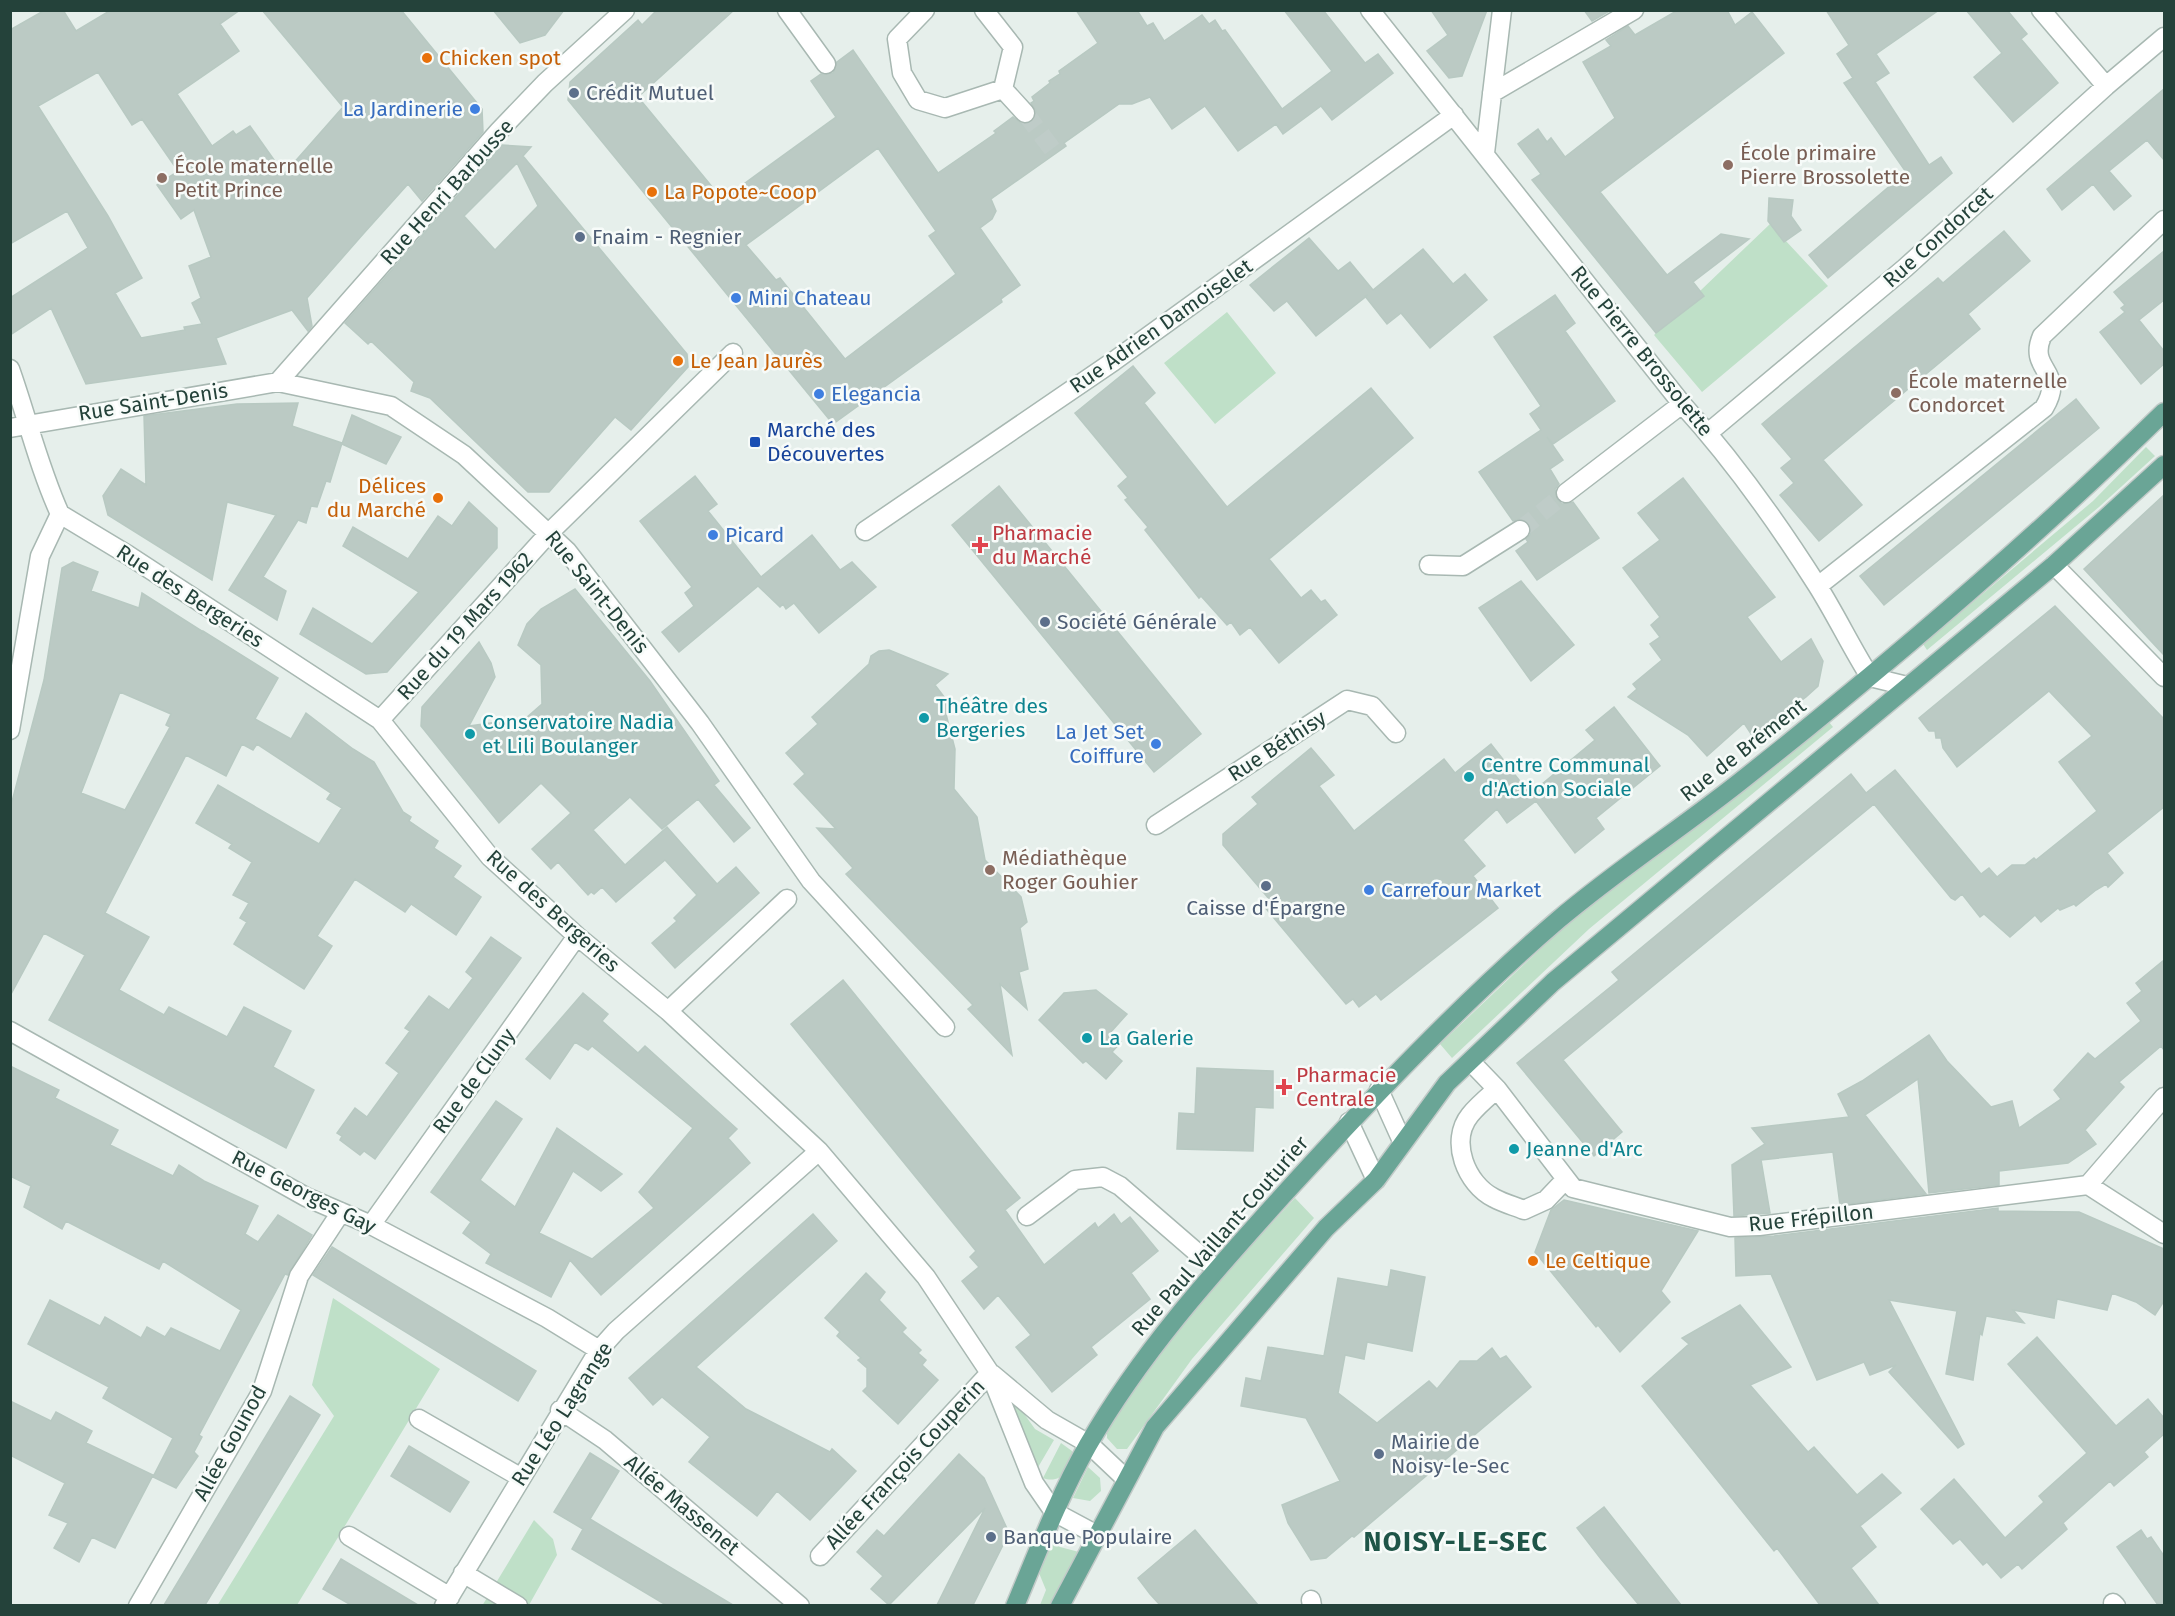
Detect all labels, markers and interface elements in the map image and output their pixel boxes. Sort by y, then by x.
place label: Chicken spot [439,45,561,71]
marker: Chicken spot [420,51,434,65]
place label: Crédit Mutuel [586,80,714,106]
marker: Crédit Mutuel [567,86,581,100]
place label: La Jardinerie [343,96,463,122]
marker: La Jardinerie [468,102,482,116]
street label: Rue Henri Barbusse [375,114,519,270]
place label: École primaire Pierre Brossolette [1740,140,1910,190]
place label: École maternelle Petit Prince [174,153,333,203]
marker: École primaire Pierre Brossolette [1721,158,1735,172]
marker: École maternelle Petit Prince [155,171,169,185]
place label: La Popote~Coop [664,179,817,205]
street label: Rue Condorcet [1878,181,1999,293]
marker: La Popote~Coop [645,185,659,199]
place label: Fnaim - Regnier [592,224,741,250]
marker: Fnaim - Regnier [573,230,587,244]
street label: Rue Adrien Damoiselet [1065,253,1258,399]
street label: Rue Pierre Brossolette [1565,260,1719,442]
place label: Mini Chateau [748,285,871,311]
marker: Mini Chateau [729,291,743,305]
place label: Le Jean Jaurès [690,348,823,374]
marker: Le Jean Jaurès [671,354,685,368]
place label: École maternelle Condorcet [1908,368,2067,418]
street label: Rue Saint-Denis [76,377,230,427]
place label: Elegancia [831,381,921,407]
marker: École maternelle Condorcet [1889,386,1903,400]
marker: Elegancia [812,387,826,401]
place label: Marché des Découvertes [767,417,885,467]
marker: Marché des Découvertes [748,435,762,449]
place label: Délices du Marché [327,473,426,523]
marker: Délices du Marché [431,491,445,505]
place label: Pharmacie du Marché [992,520,1092,570]
place label: Picard [725,522,784,548]
street label: Rue Saint-Denis [539,525,655,659]
marker: Picard [706,528,720,542]
marker: Pharmacie du Marché [973,538,987,552]
street label: Rue des Bergeries [111,539,269,653]
street label: Rue du 19 Mars 1962 [392,547,538,705]
place label: Société Générale [1057,609,1217,635]
marker: Société Générale [1038,615,1052,629]
place label: Théâtre des Bergeries [936,693,1048,743]
street label: Rue de Brément [1675,693,1811,807]
street label: Rue Béthisy [1223,704,1331,787]
place label: Conservatoire Nadia et Lili Boulanger [482,709,674,759]
marker: Théâtre des Bergeries [917,711,931,725]
place label: La Jet Set Coiffure [1055,719,1144,769]
marker: Conservatoire Nadia et Lili Boulanger [463,727,477,741]
marker: La Jet Set Coiffure [1149,737,1163,751]
place label: Centre Communal d'Action Sociale [1481,752,1650,802]
marker: Centre Communal d'Action Sociale [1462,770,1476,784]
street label: Rue des Bergeries [481,844,625,978]
place label: Médiathèque Roger Gouhier [1002,845,1138,895]
marker: Médiathèque Roger Gouhier [983,863,997,877]
place label: Carrefour Market [1381,877,1542,903]
marker: Caisse d'Épargne [1259,879,1273,893]
marker: Carrefour Market [1362,883,1376,897]
place label: Caisse d'Épargne [1186,895,1346,921]
street label: Rue de Cluny [427,1023,521,1139]
place label: La Galerie [1099,1025,1194,1051]
marker: La Galerie [1080,1031,1094,1045]
place label: Pharmacie Centrale [1296,1062,1396,1112]
marker: Pharmacie Centrale [1277,1080,1291,1094]
street label: Rue Paul Vaillant-Couturier [1126,1131,1314,1341]
place label: Jeanne d'Arc [1526,1136,1643,1162]
marker: Jeanne d'Arc [1507,1142,1521,1156]
street label: Rue Georges Gay [227,1144,381,1240]
street label: Rue Frépillon [1747,1199,1875,1237]
place label: Le Celtique [1545,1248,1651,1274]
marker: Le Celtique [1526,1254,1540,1268]
street label: Rue Léo Lagrange [506,1337,618,1491]
street label: Allée François Couperin [820,1374,990,1554]
street label: Allée Gounod [188,1381,272,1505]
place label: Mairie de Noisy-le-Sec [1391,1429,1510,1479]
marker: Mairie de Noisy-le-Sec [1372,1447,1386,1461]
street label: Allée Massenet [619,1449,745,1561]
place label: Banque Populaire [1003,1524,1172,1550]
district label: NOISY-LE-SEC [1363,1526,1549,1558]
marker: Banque Populaire [984,1530,998,1544]

